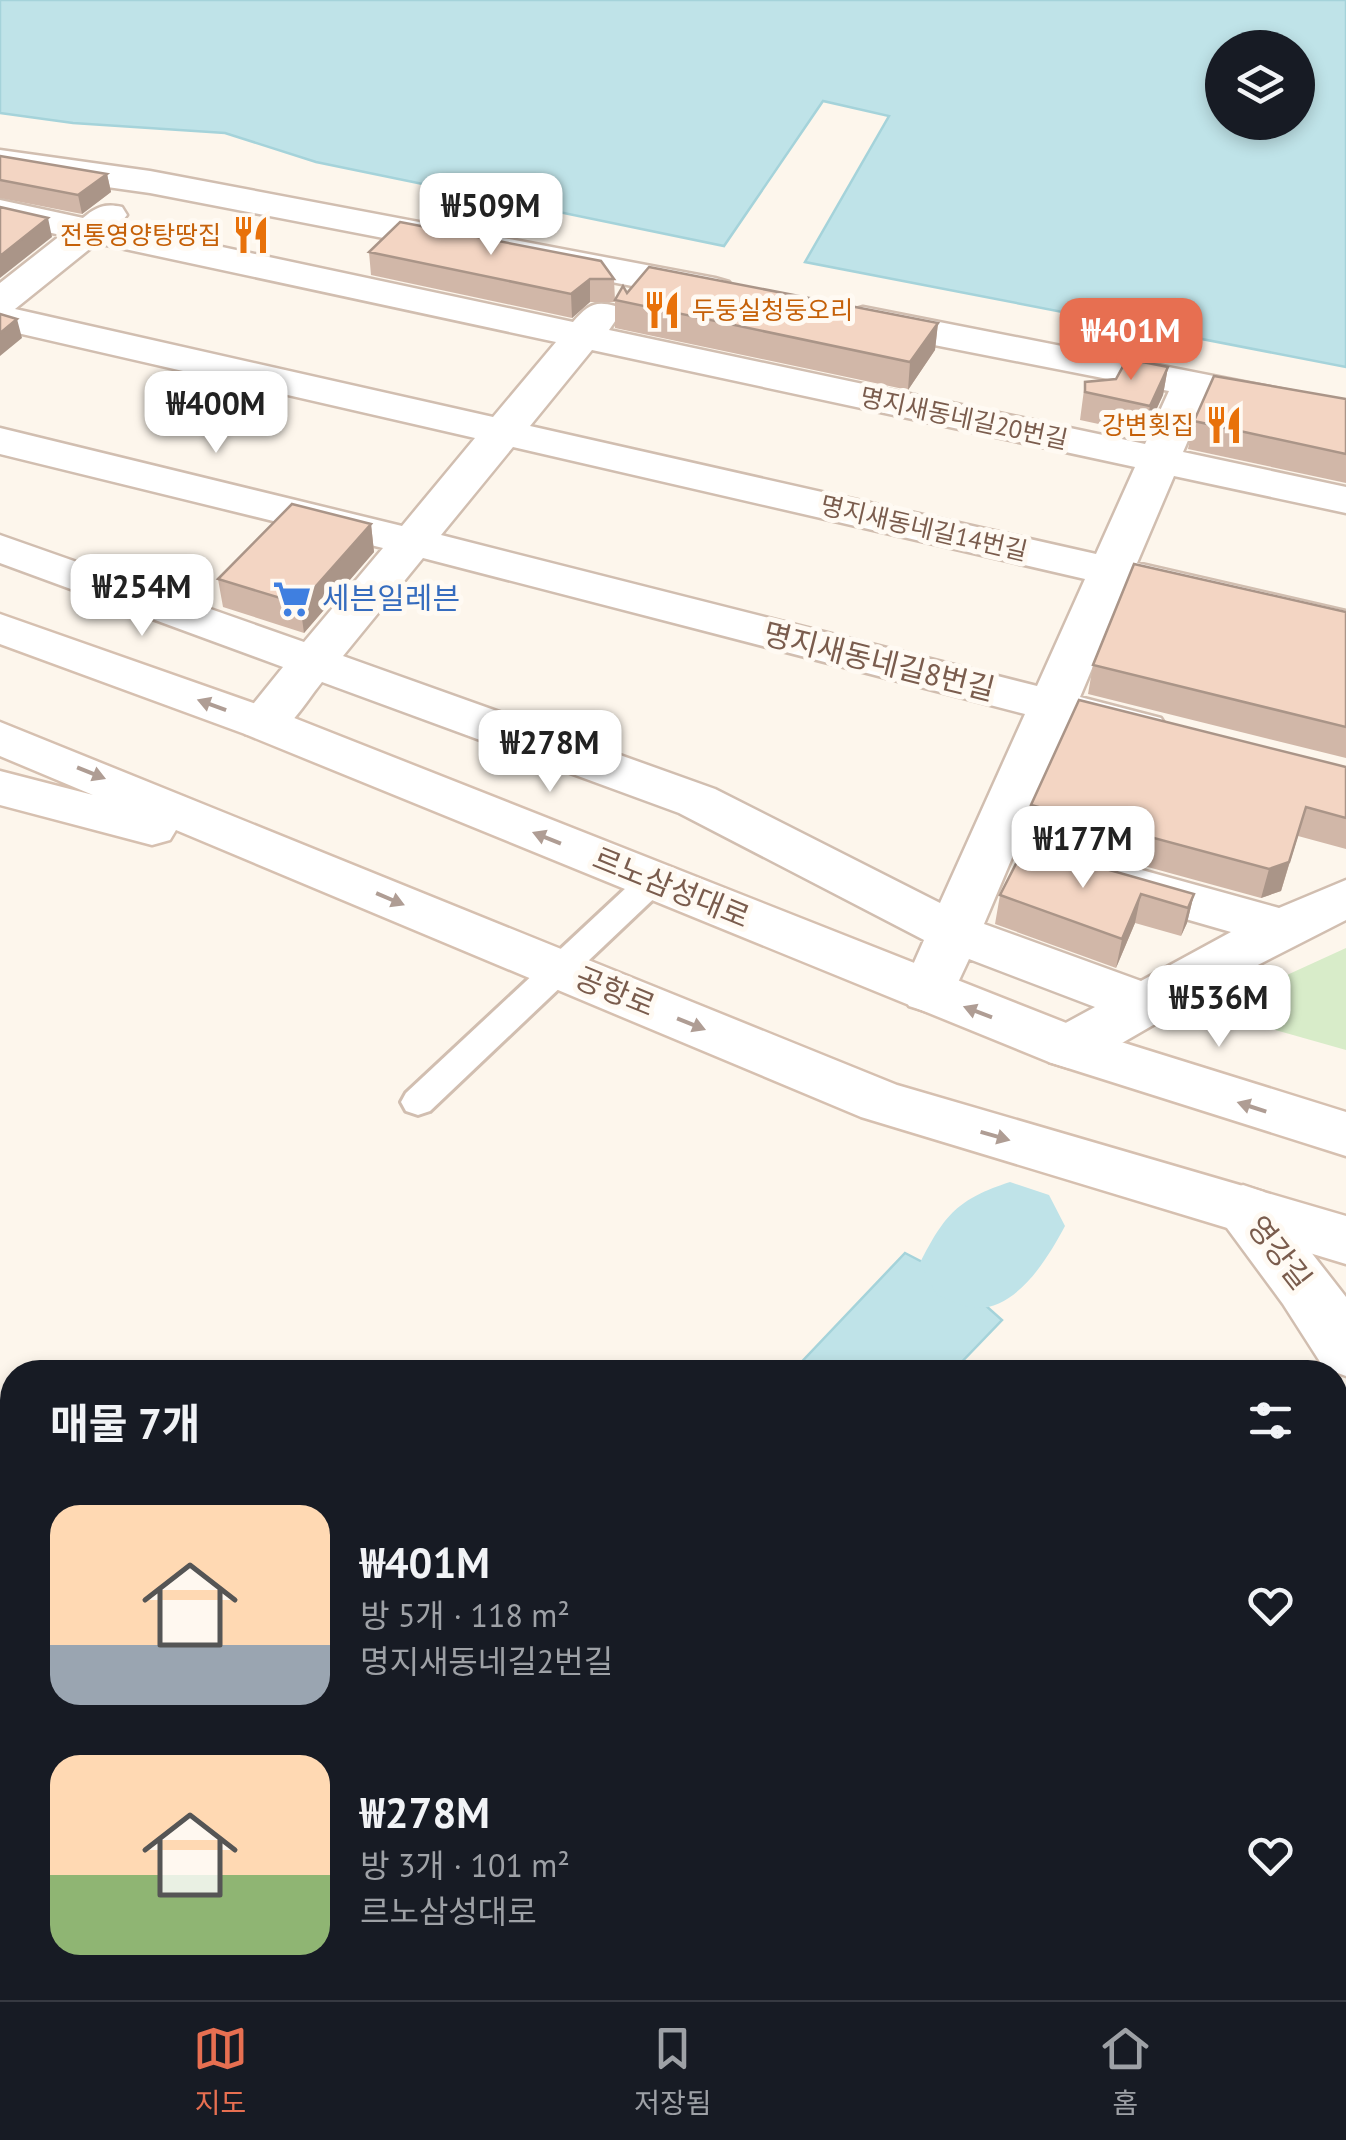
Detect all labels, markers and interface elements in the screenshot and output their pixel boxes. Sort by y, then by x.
map controls [1205,30,1315,140]
button: layers [1205,30,1315,140]
pin: ₩509M [421,173,561,258]
text: ₩509M [442,184,540,226]
restaurant icon: 전통영양탕땅집 [230,214,272,256]
place label: 전통영양탕땅집 [60,219,221,251]
restaurant icon: 두둥실청둥오리 [641,289,683,331]
place label: 두둥실청둥오리 [692,294,853,326]
pin: ₩401M [1061,298,1201,383]
text: ₩401M [1082,309,1180,351]
pin: ₩400M [146,371,286,456]
street label: 명지새동네길20번길 [857,380,1071,456]
text: ₩400M [167,382,265,424]
restaurant icon: 강변횟집 [1203,404,1245,446]
place label: 강변횟집 [1102,409,1194,441]
street label: 명지새동네길14번길 [817,489,1031,567]
pin: ₩254M [72,554,212,639]
text: ₩254M [93,565,191,607]
supermarket icon: 세븐일레븐 [271,578,313,620]
place label: 세븐일레븐 [322,578,460,617]
street label: 명지새동네길8번길 [760,613,999,708]
one-way arrow [197,697,227,712]
pin: ₩278M [480,710,620,795]
text: ₩278M [501,721,599,763]
one-way arrow [76,765,106,781]
pin: ₩177M [1013,806,1153,891]
text: ₩177M [1034,817,1132,859]
one-way arrow [531,829,561,845]
street label: 르노삼성대로 [587,838,756,936]
one-way arrow [376,892,406,908]
street label: 공항로 [570,957,661,1024]
pin: ₩536M [1149,965,1289,1050]
text: ₩536M [1170,976,1268,1018]
one-way arrow [963,1003,993,1019]
one-way arrow [676,1016,706,1032]
one-way arrow [1237,1099,1267,1114]
one-way arrow [980,1129,1011,1144]
street label: 영강길 [1239,1207,1321,1297]
icon: filters [1243,1393,1298,1448]
text: 매물 7개 [50,1396,200,1451]
text: ₩401M [360,1535,490,1590]
icon: home [130,1545,250,1665]
icon: heart [1243,1578,1298,1633]
text: 방 5개 · 118 m² [360,1594,570,1636]
text: 명지새동네길2번길 [360,1640,613,1682]
text: ₩278M [360,1785,490,1840]
icon: home [130,1795,250,1915]
icon: heart [1243,1828,1298,1883]
text: 방 3개 · 101 m² [360,1844,570,1886]
text: 르노삼성대로 [360,1890,537,1932]
tab: 지도 [193,2021,248,2121]
tab: 저장됨 [634,2021,712,2121]
tab: 홈 [1098,2021,1153,2121]

